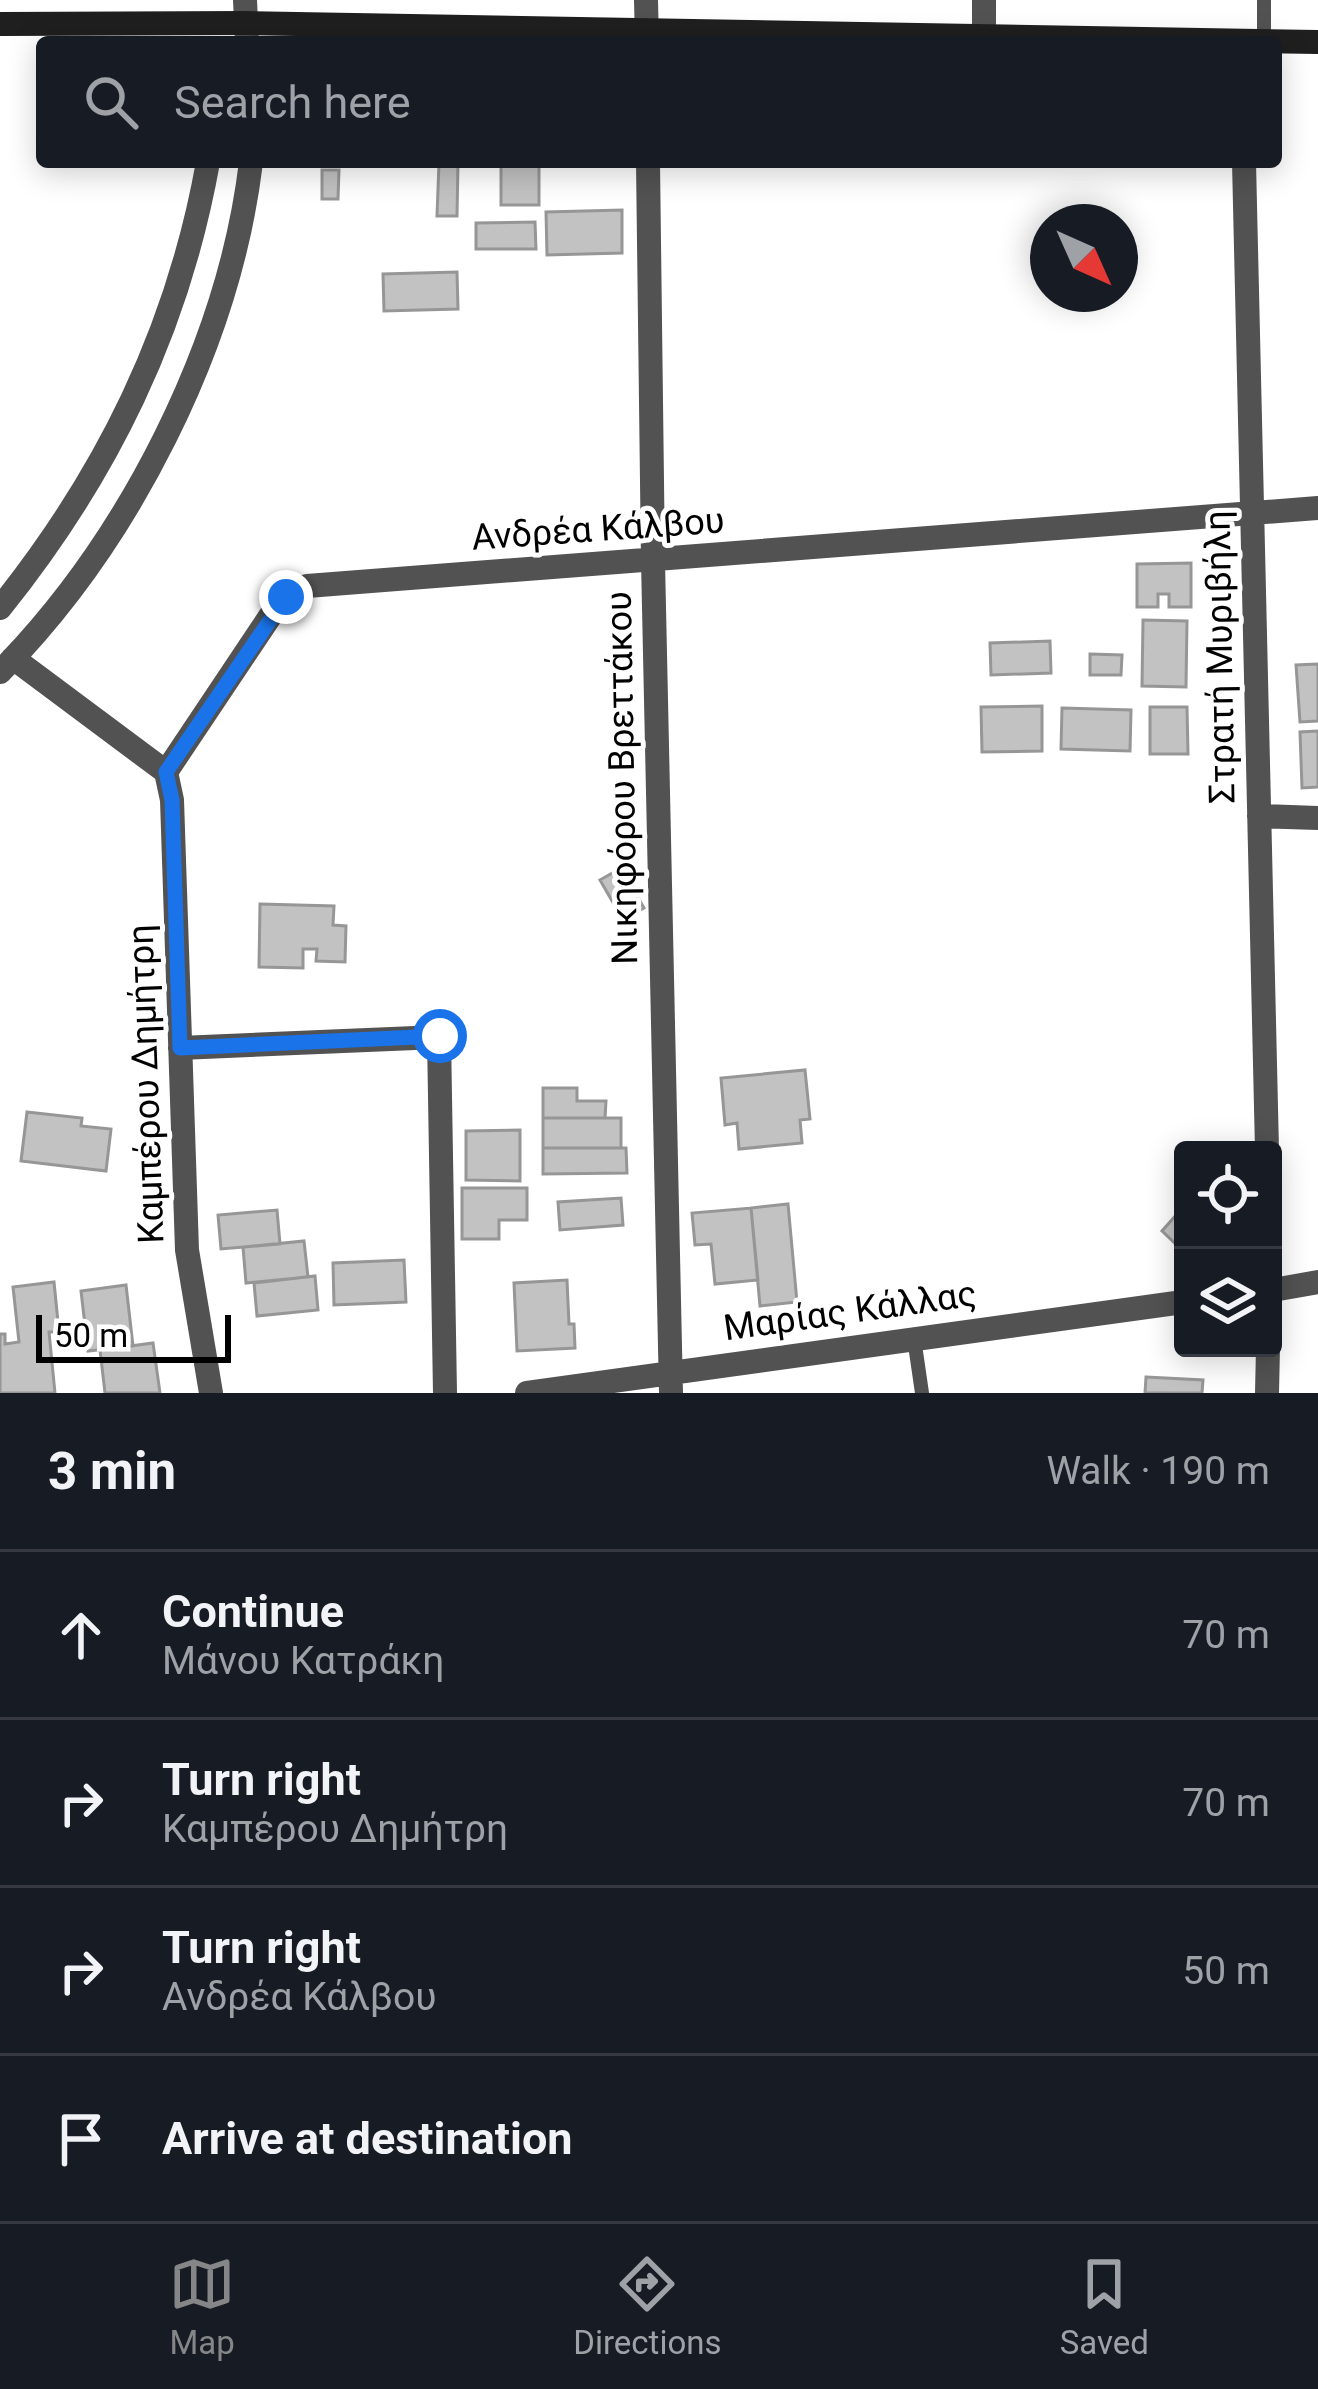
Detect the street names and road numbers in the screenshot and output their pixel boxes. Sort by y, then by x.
street label: Ανδρέα Κάλβου [470,499,726,559]
street label: Στρατή Μυριβήλη [1196,510,1244,804]
street label: Νικηφόρου Βρεττάκου [598,591,646,965]
street label: Καμπέρου Δημήτρη [119,924,173,1244]
street label: Μαρίας Κάλλας [721,1272,979,1350]

